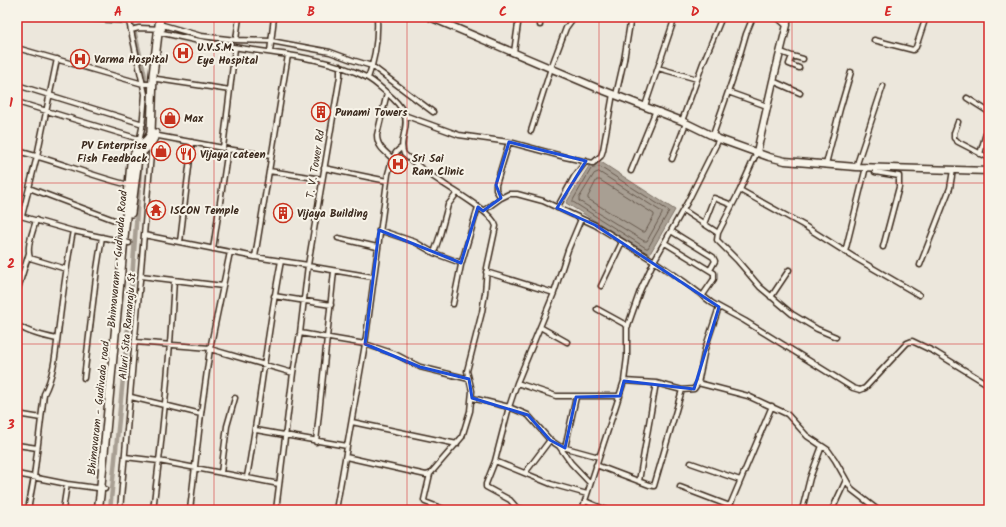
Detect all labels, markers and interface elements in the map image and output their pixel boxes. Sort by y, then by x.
text: A [114,2,122,23]
text: B [307,2,315,23]
text: C [499,2,507,23]
text: D [691,2,700,23]
text: E [884,2,892,23]
place label: U.V.S.M. Eye Hospital [197,39,258,70]
hospital icon: U.V.S.M. Eye Hospital [172,42,194,64]
hospital icon: Varma Hospital [69,48,91,70]
place label: Varma Hospital [94,51,168,69]
text: 1 [9,93,13,114]
building icon: Punami Towers [310,101,332,123]
place label: Punami Towers [335,104,408,122]
shop icon: Max [159,107,181,129]
place label: Max [184,110,204,128]
street label: T. V. Tower Rd [302,128,330,200]
place label: PV Enterprise Fish Feedback [77,137,148,168]
shop icon: PV Enterprise Fish Feedback [150,140,172,162]
restaurant icon: Vijaya cateen [175,143,197,165]
place label: Vijaya cateen [200,146,266,164]
place label: Sri Sai Ram Clinic [412,150,464,181]
hospital icon: Sri Sai Ram Clinic [387,153,409,175]
street label: Bhimavaram - Gudivada Road [103,189,133,328]
temple icon: ISCON Temple [145,199,167,221]
place label: ISCON Temple [170,202,239,220]
building icon: Vijaya Building [272,202,294,224]
place label: Vijaya Building [297,205,368,223]
text: 2 [7,254,15,275]
street label: Alluri Sita Ramaraju St [114,271,142,380]
street label: Bhimavaram - Gudivada road [83,340,115,476]
text: 3 [6,415,15,436]

